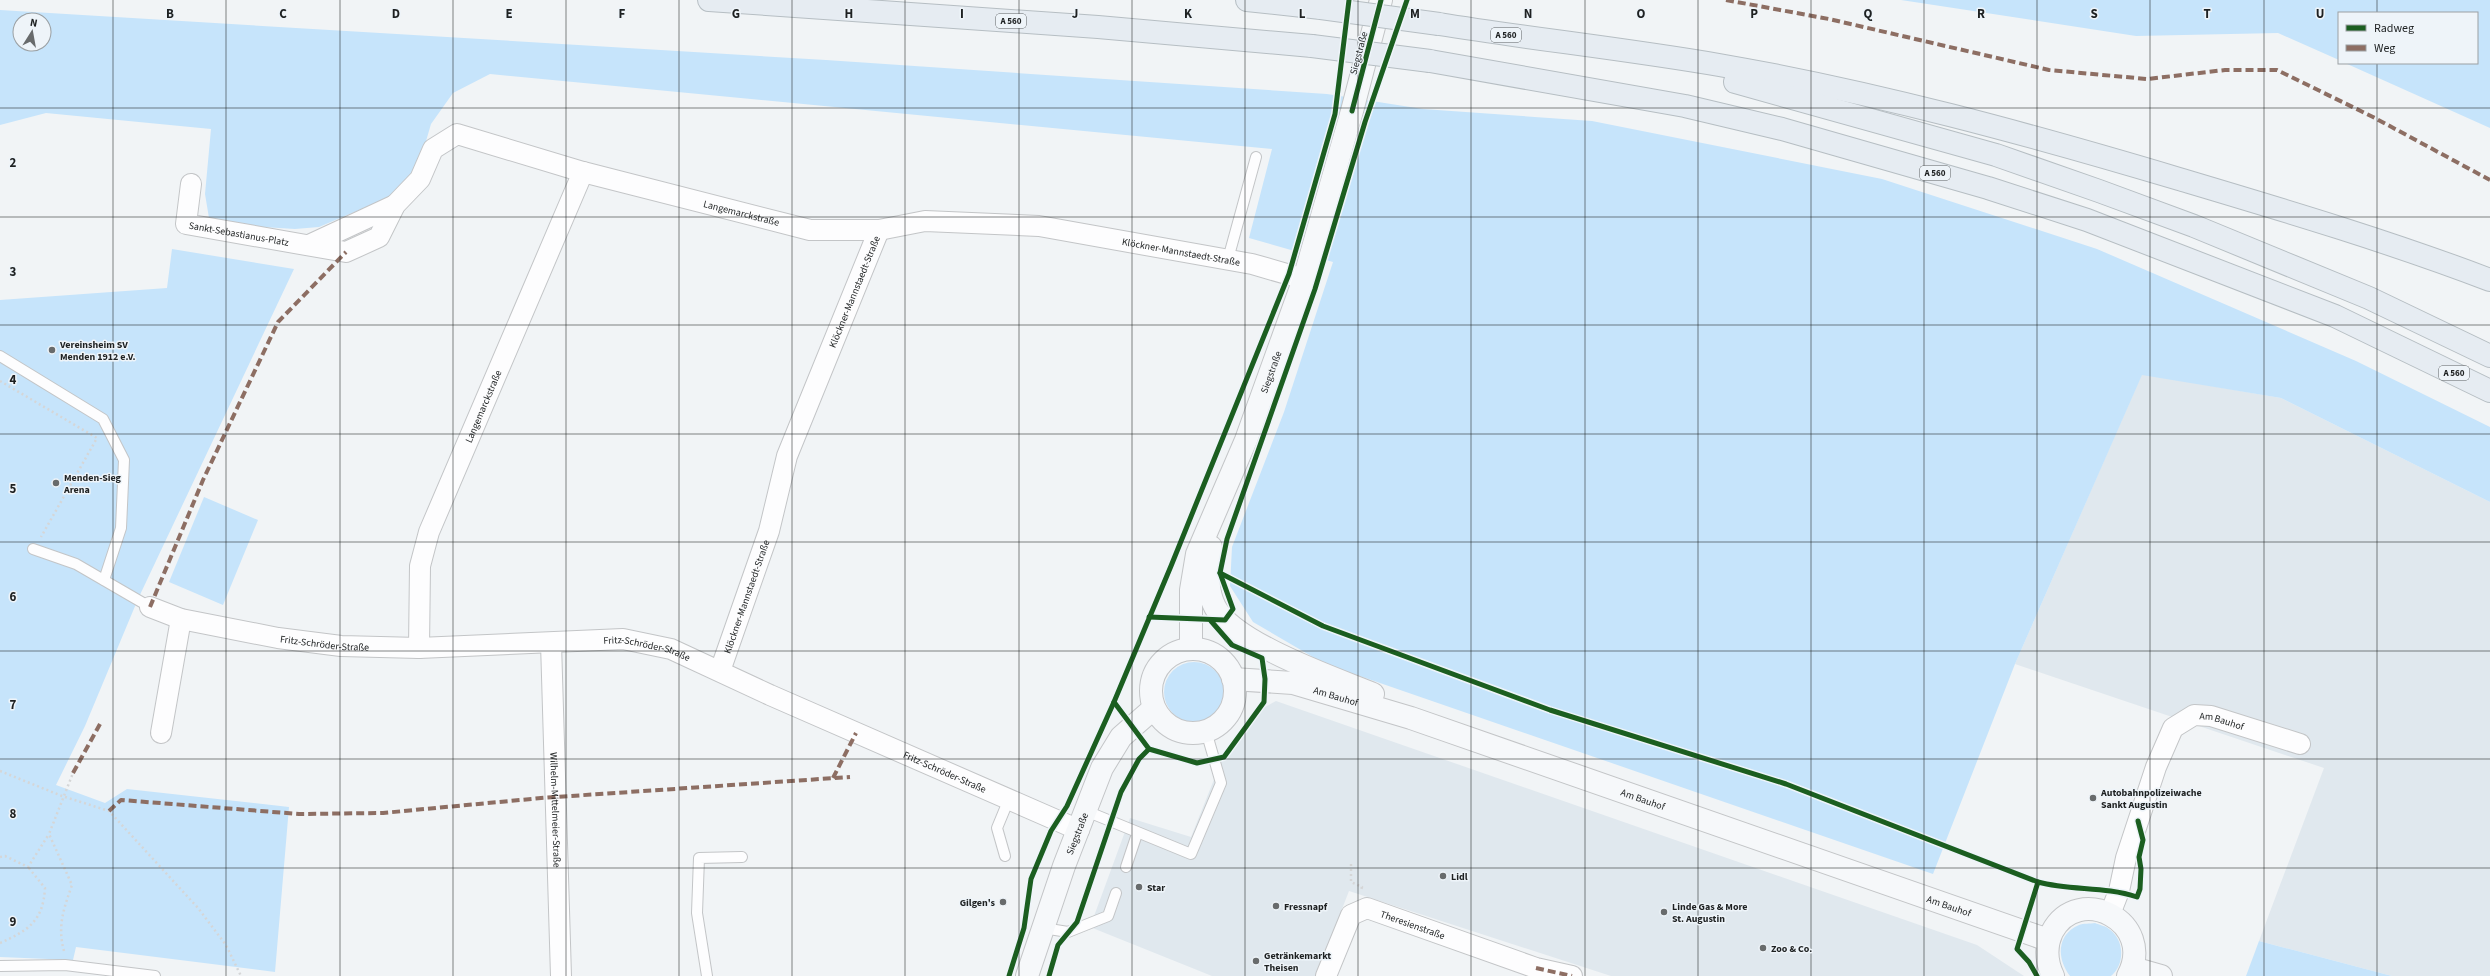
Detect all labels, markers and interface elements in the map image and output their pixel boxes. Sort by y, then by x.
text: B [166,5,174,23]
text: C [279,5,287,23]
text: D [392,5,400,23]
text: E [505,5,513,23]
text: F [619,5,626,23]
text: G [732,5,740,23]
text: H [845,5,853,23]
text: I [960,5,964,23]
text: J [1072,5,1078,23]
text: K [1184,5,1193,23]
text: L [1299,5,1306,23]
text: M [1410,5,1420,23]
text: N [1524,5,1532,23]
text: O [1637,5,1646,23]
text: P [1750,5,1758,23]
text: Q [1864,5,1873,23]
text: R [1977,5,1985,23]
text: S [2090,5,2098,23]
text: T [2203,5,2211,23]
text: U [2316,5,2324,23]
north arrow [12,12,52,52]
legend [2338,12,2478,64]
road number: A 560 [996,14,1026,28]
text: N [29,15,39,31]
text: Radweg [2374,20,2414,37]
road number: A 560 [1491,28,1521,42]
street label: Siegstraße [1347,30,1371,76]
text: Weg [2374,40,2395,57]
text: 2 [10,154,17,172]
road number: A 560 [1920,166,1950,180]
street label: Langemarckstraße [702,197,781,230]
street label: Sankt-Sebastianus-Platz [188,219,290,250]
street label: Klöckner-Mannstaedt-Straße [826,234,884,350]
street label: Klöckner-Mannstaedt-Straße [1121,235,1241,270]
text: 3 [10,263,17,281]
place label: Vereinsheim SV Menden 1912 e.V. [59,338,136,364]
marker: Vereinsheim SV Menden 1912 e.V. [47,345,57,355]
street label: Siegstraße [1257,349,1286,395]
road number: A 560 [2439,366,2469,380]
street label: Langemarckstraße [462,368,506,445]
text: 4 [10,371,17,389]
place label: Menden-Sieg Arena [63,471,122,497]
marker: Menden-Sieg Arena [51,478,61,488]
text: 5 [10,480,17,498]
street label: Klöckner-Mannstaedt-Straße [721,538,773,656]
text: 6 [10,588,17,606]
street label: Fritz-Schröder-Straße [279,632,369,655]
street label: Fritz-Schröder-Straße [603,633,693,665]
street label: Am Bauhof [1312,683,1361,710]
text: 7 [10,696,17,714]
street label: Am Bauhof [2199,709,2247,734]
street label: Fritz-Schröder-Straße [901,748,988,797]
street label: Wilhelm-Mittelmeier-Straße [546,752,564,868]
street label: Am Bauhof [1619,786,1668,814]
place label: Autobahnpolizeiwache Sankt Augustin [2100,786,2202,812]
marker: Autobahnpolizeiwache Sankt Augustin [2088,793,2098,803]
text: 8 [10,805,17,823]
street label: Siegstraße [1063,811,1092,857]
place label: Lidl [1451,870,1468,884]
marker: Lidl [1438,871,1448,881]
place label: Star [1147,881,1165,895]
marker: Star [1134,882,1144,892]
street label: Am Bauhof [1925,892,1974,921]
place label: Gilgen's [960,896,996,910]
marker: Gilgen's [998,897,1008,907]
place label: Fressnapf [1284,900,1328,914]
place label: Linde Gas & More St. Augustin [1672,900,1748,926]
marker: Fressnapf [1271,901,1281,911]
street label: Theresienstraße [1378,907,1447,943]
marker: Linde Gas & More St. Augustin [1659,907,1669,917]
text: 9 [10,913,17,931]
place label: Zoo & Co. [1771,942,1812,956]
marker: Zoo & Co. [1758,943,1768,953]
place label: Getränkemarkt Theisen [1264,949,1331,975]
marker: Getränkemarkt Theisen [1251,956,1261,966]

